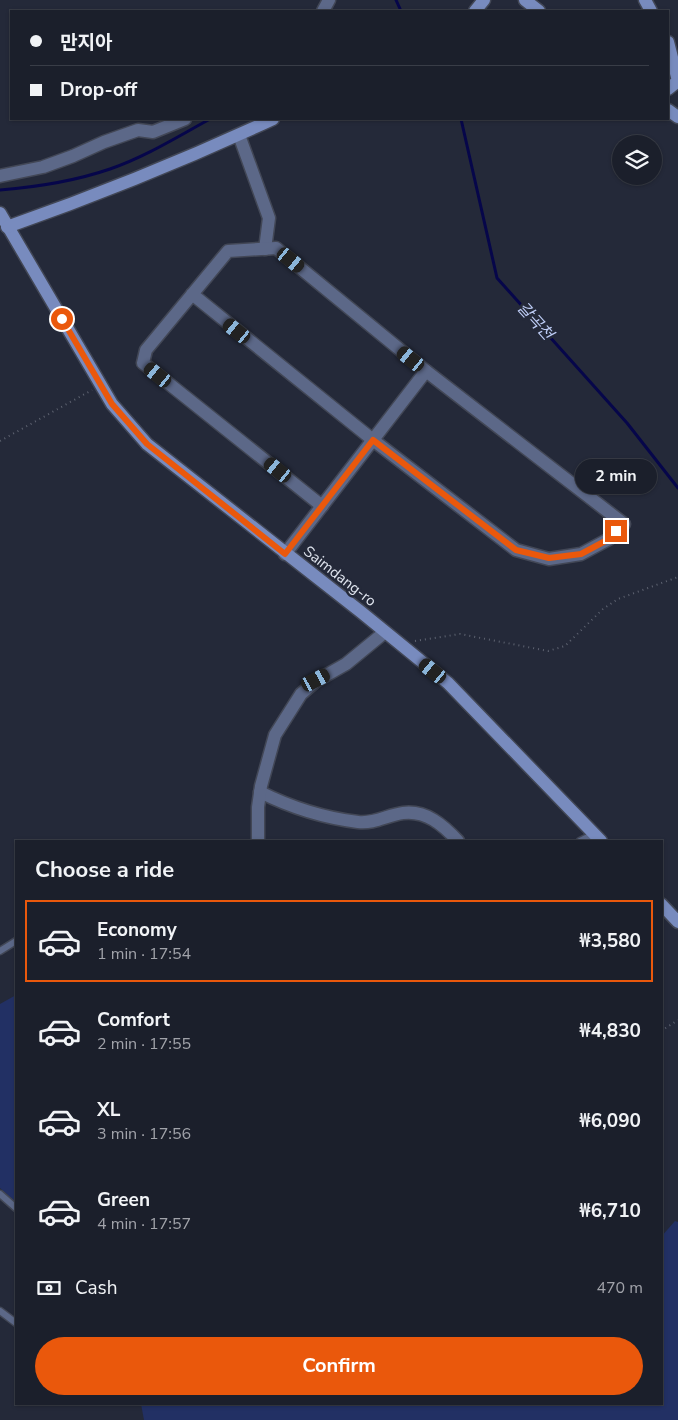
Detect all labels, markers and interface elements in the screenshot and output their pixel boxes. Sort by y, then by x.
text: 만지아 [60,30,112,56]
text: Drop-off [60,77,137,103]
map controls [612,135,662,185]
button: layers [612,135,662,185]
car [274,245,307,275]
water label: 갈곡천 [512,297,559,346]
route start [51,308,73,330]
car [220,316,253,346]
car [394,344,427,374]
car [141,360,174,390]
car [261,455,294,485]
callout: 2 min [575,458,657,494]
text: 2 min [595,465,637,487]
route end [605,520,627,542]
street label: Saimdang-ro [299,541,381,611]
car [416,656,449,686]
car [299,666,332,694]
text: Choose a ride [35,855,174,885]
text: Economy [97,917,177,943]
icon: car [37,919,82,964]
text: ₩3,580 [579,928,641,954]
text: 1 min · 17:54 [97,943,191,965]
text: Comfort [97,1007,170,1033]
icon: car [37,1009,82,1054]
text: ₩4,830 [579,1018,641,1044]
text: 2 min · 17:55 [97,1033,191,1055]
text: XL [97,1097,120,1123]
icon: car [37,1099,82,1144]
text: ₩6,090 [579,1108,641,1134]
text: 3 min · 17:56 [97,1123,191,1145]
text: Green [97,1187,150,1213]
icon: car [37,1189,82,1234]
text: ₩6,710 [579,1198,641,1224]
text: 4 min · 17:57 [97,1213,191,1235]
icon: cash [35,1274,63,1302]
text: Cash [75,1275,117,1301]
text: 470 m [596,1277,643,1299]
button: Confirm [35,1337,643,1395]

